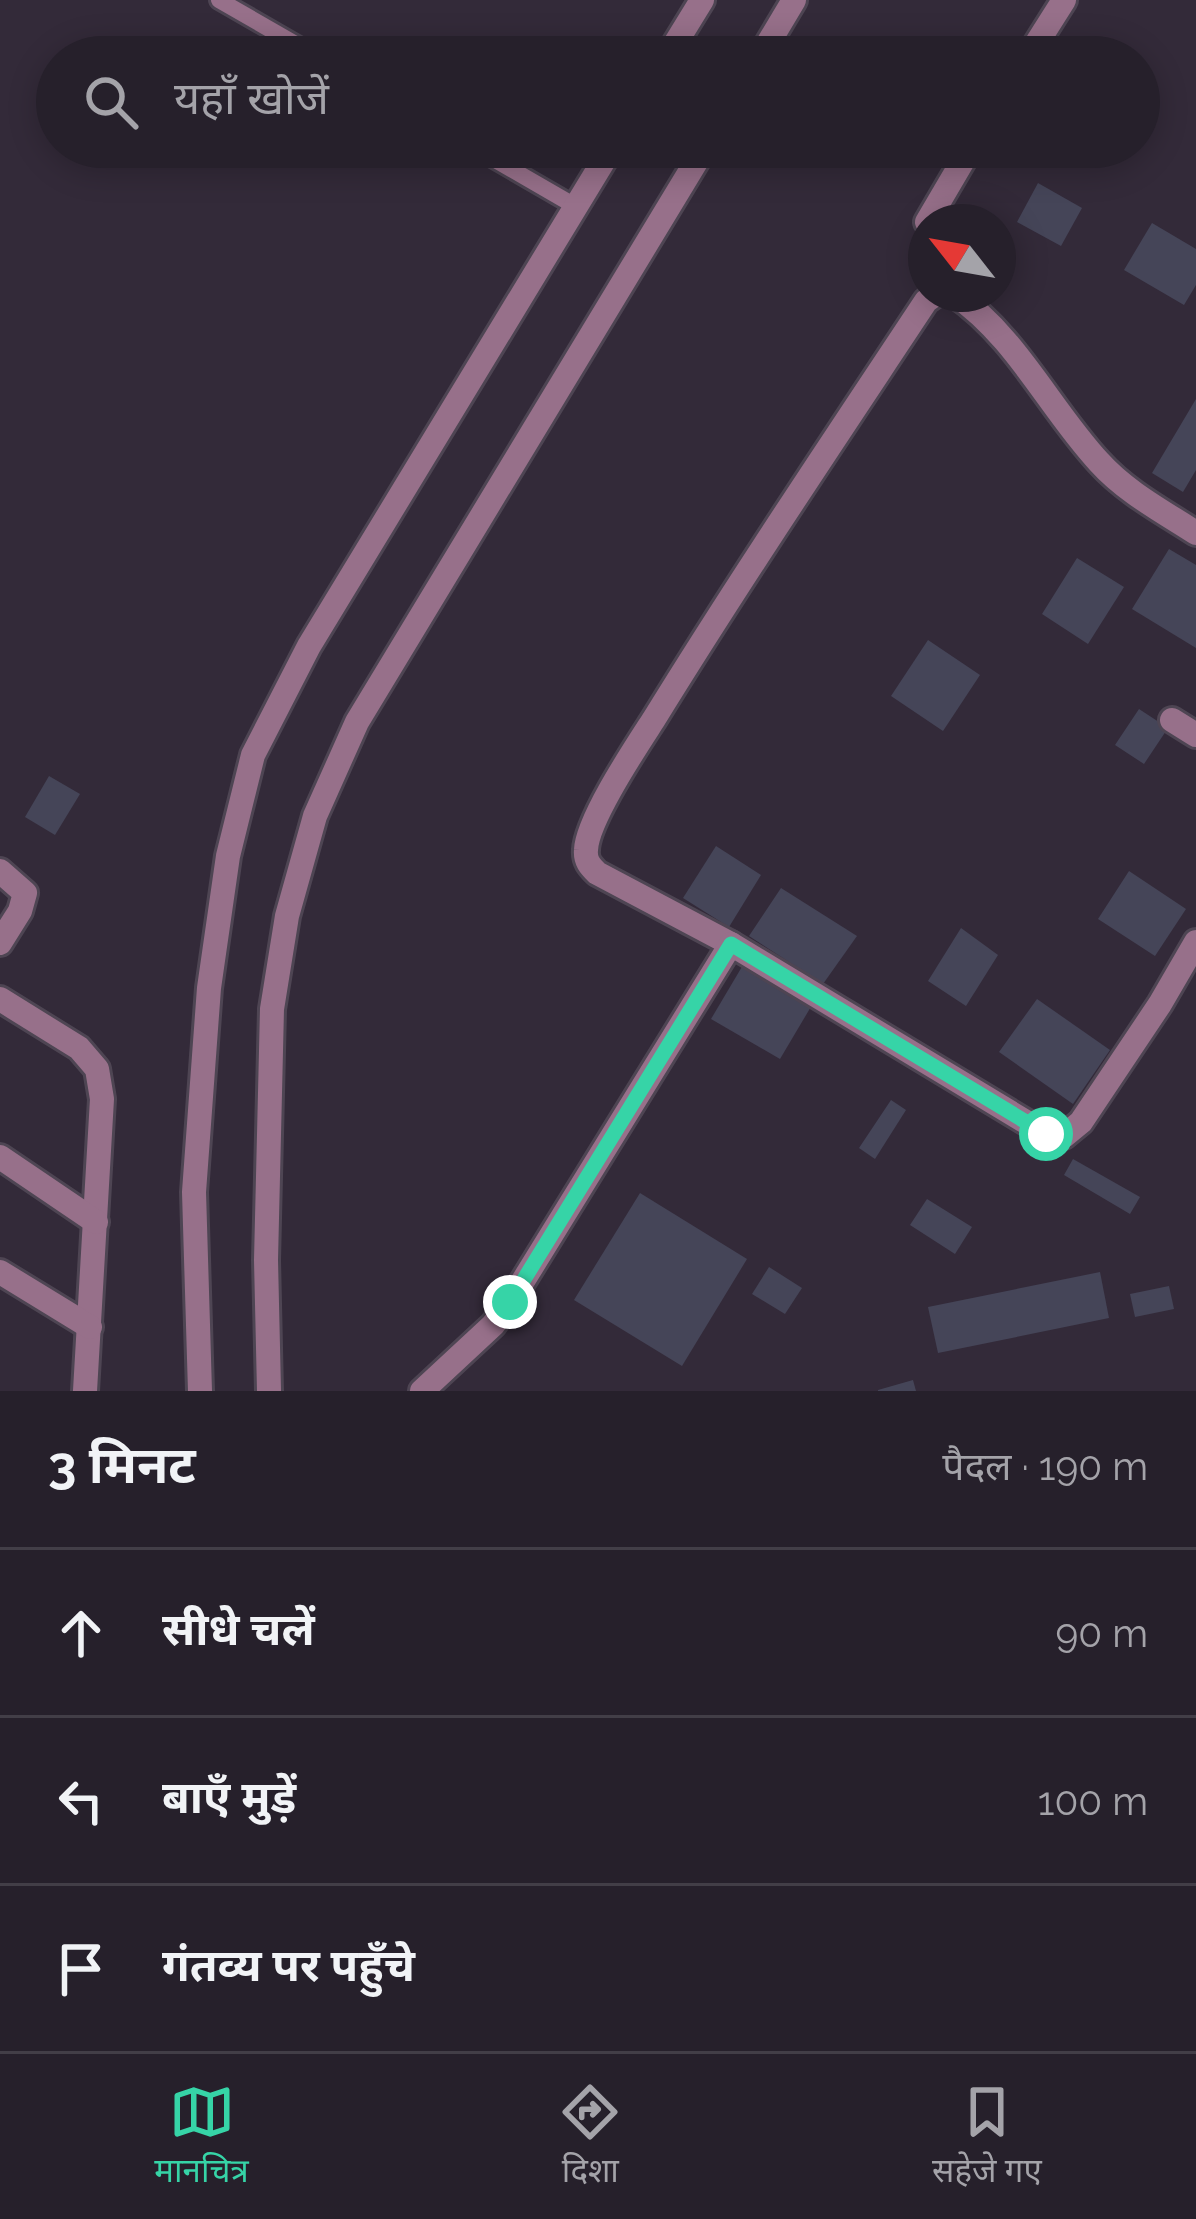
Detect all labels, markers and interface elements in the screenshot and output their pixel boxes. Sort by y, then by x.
search box [36,36,1160,168]
icon: search [78,69,144,135]
text: यहाँ खोजें [174,72,329,125]
north arrow [908,204,1016,312]
route start [1019,1107,1073,1161]
route end [483,1275,537,1329]
text: 3 मिनट [48,1435,196,1495]
text: पैदल · 190 m [942,1443,1148,1489]
icon: ahead [48,1600,114,1666]
text: सीधे चलें [162,1603,315,1656]
text: 90 m [1055,1610,1148,1656]
icon: left [48,1768,114,1834]
text: बाएँ मुड़ें [162,1771,296,1824]
text: 100 m [1038,1778,1148,1824]
icon: arrive [48,1936,114,2002]
text: गंतव्य पर पहुँचे [162,1939,415,1992]
tab: मानचित्र [154,2079,249,2195]
tab: दिशा [557,2079,623,2195]
tab: सहेजे गए [932,2079,1042,2195]

